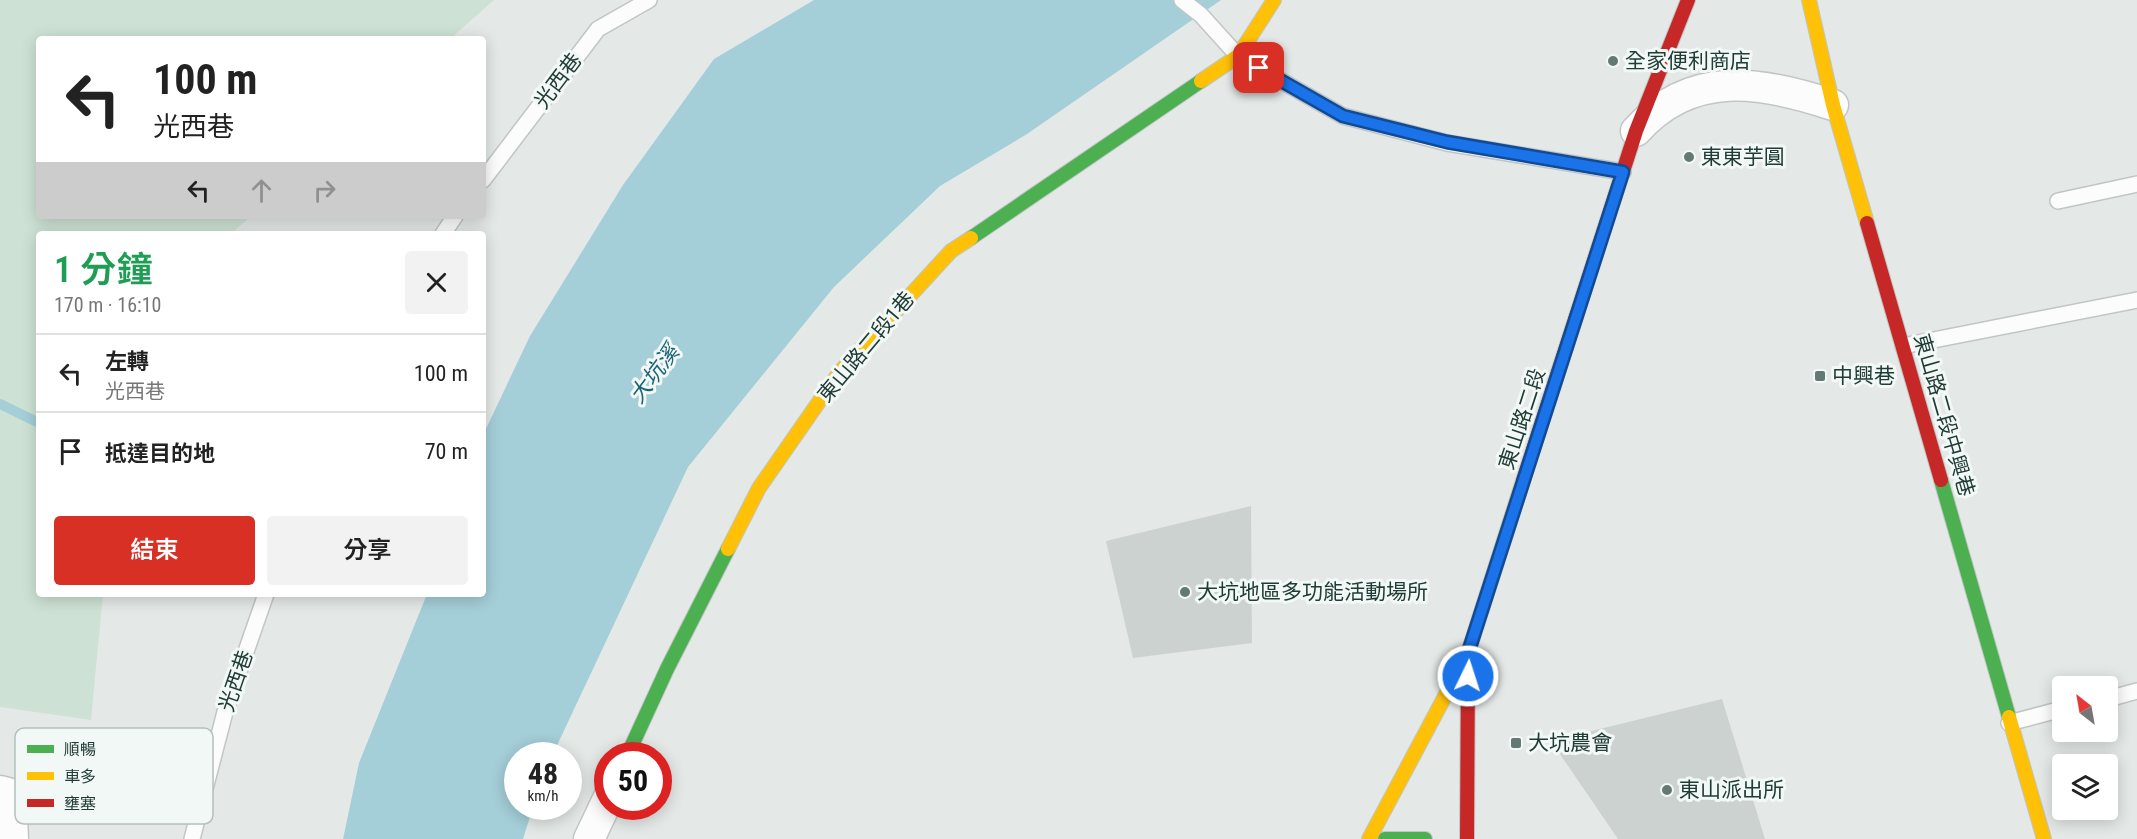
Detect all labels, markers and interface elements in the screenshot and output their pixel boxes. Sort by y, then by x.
pin [1233,42,1284,93]
street label: 光西巷 [529,49,587,113]
place label: 全家便利商店 [1625,49,1751,73]
icon: arrive [1242,51,1275,84]
marker: 全家便利商店 [1606,54,1620,68]
text: 100 m [153,55,258,104]
icon: left [54,60,132,138]
text: 光西巷 [153,111,234,143]
place label: 東東芋圓 [1701,145,1785,169]
marker: 東東芋圓 [1682,150,1696,164]
icon: left [182,174,215,207]
icon: ahead [245,174,278,207]
icon: right [308,174,341,207]
text: 1 分鐘 [54,249,152,291]
button: close [405,251,468,314]
street label: 東山路二段1巷 [813,287,919,407]
text: 170 m · 16:10 [54,293,161,317]
street label: 東山路二段中興巷 [1909,331,1979,499]
water label: 大坑溪 [624,338,686,408]
text: 左轉 [105,349,149,374]
icon: left [54,357,87,390]
text: 100 m [414,361,468,386]
place label: 中興巷 [1832,364,1895,388]
street label: 東山路二段 [1494,365,1550,473]
marker: 中興巷 [1813,369,1827,383]
text: 光西巷 [105,379,165,403]
icon: arrive [54,435,87,468]
text: 70 m [425,439,468,464]
text: 抵達目的地 [105,441,215,466]
button: 結束 [54,516,255,585]
button: 分享 [267,516,468,585]
place label: 大坑地區多功能活動場所 [1197,580,1428,604]
marker: 大坑地區多功能活動場所 [1178,585,1192,599]
position arrow [1436,644,1500,708]
street label: 光西巷 [214,647,258,715]
north arrow [2052,676,2118,742]
map controls [2052,676,2118,820]
legend [15,728,213,824]
place label: 大坑農會 [1528,731,1612,755]
marker: 大坑農會 [1509,736,1523,750]
text: 順暢 [64,740,96,759]
speed limit sign: 50 [594,742,672,820]
button: layers [2052,754,2118,820]
text: 48 [528,756,558,791]
text: 車多 [64,767,96,786]
place label: 東山派出所 [1679,778,1784,802]
marker: 東山派出所 [1660,783,1674,797]
text: km/h [528,787,558,805]
text: 壅塞 [64,794,96,813]

